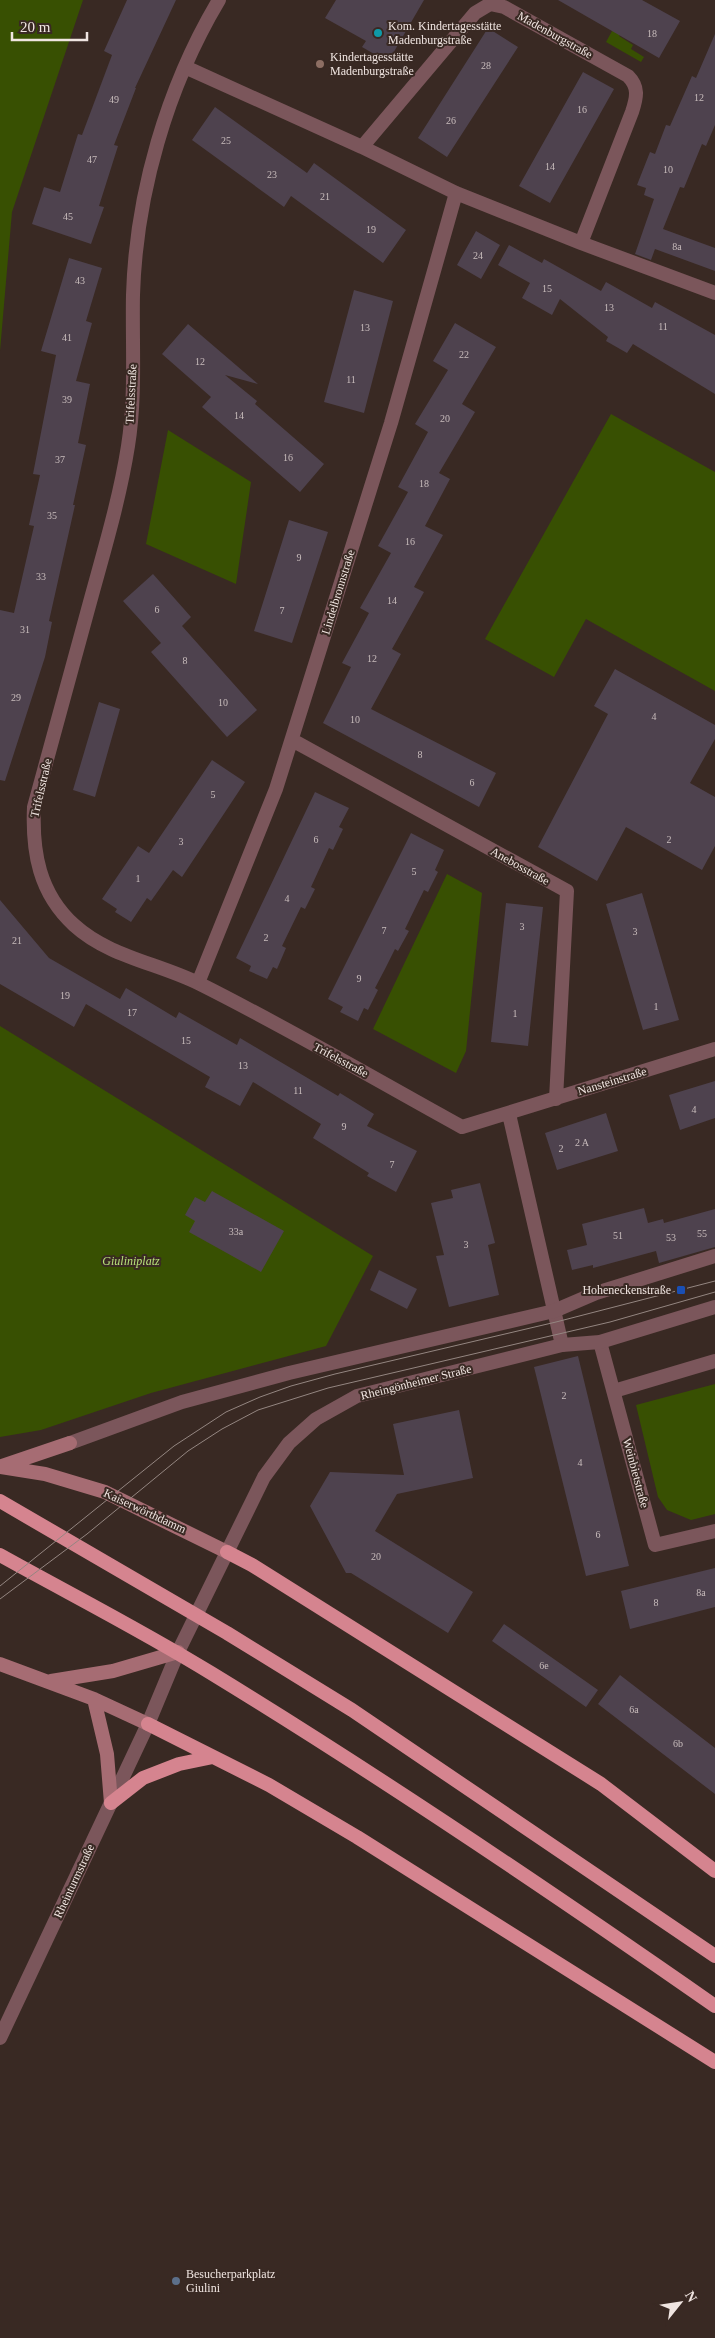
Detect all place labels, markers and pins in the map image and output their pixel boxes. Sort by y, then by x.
place label: Kom. Kindertagesstätte Madenburgstraße [388,19,501,47]
marker: Kom. Kindertagesstätte Madenburgstraße [372,27,384,39]
place label: Kindertagesstätte Madenburgstraße [330,50,414,78]
marker: Kindertagesstätte Madenburgstraße [314,58,326,70]
place label: Hoheneckenstraße [582,1283,671,1297]
marker: Hoheneckenstraße [675,1284,687,1296]
place label: Besucherparkplatz Giulini [186,2267,275,2295]
marker: Besucherparkplatz Giulini [170,2275,182,2287]

